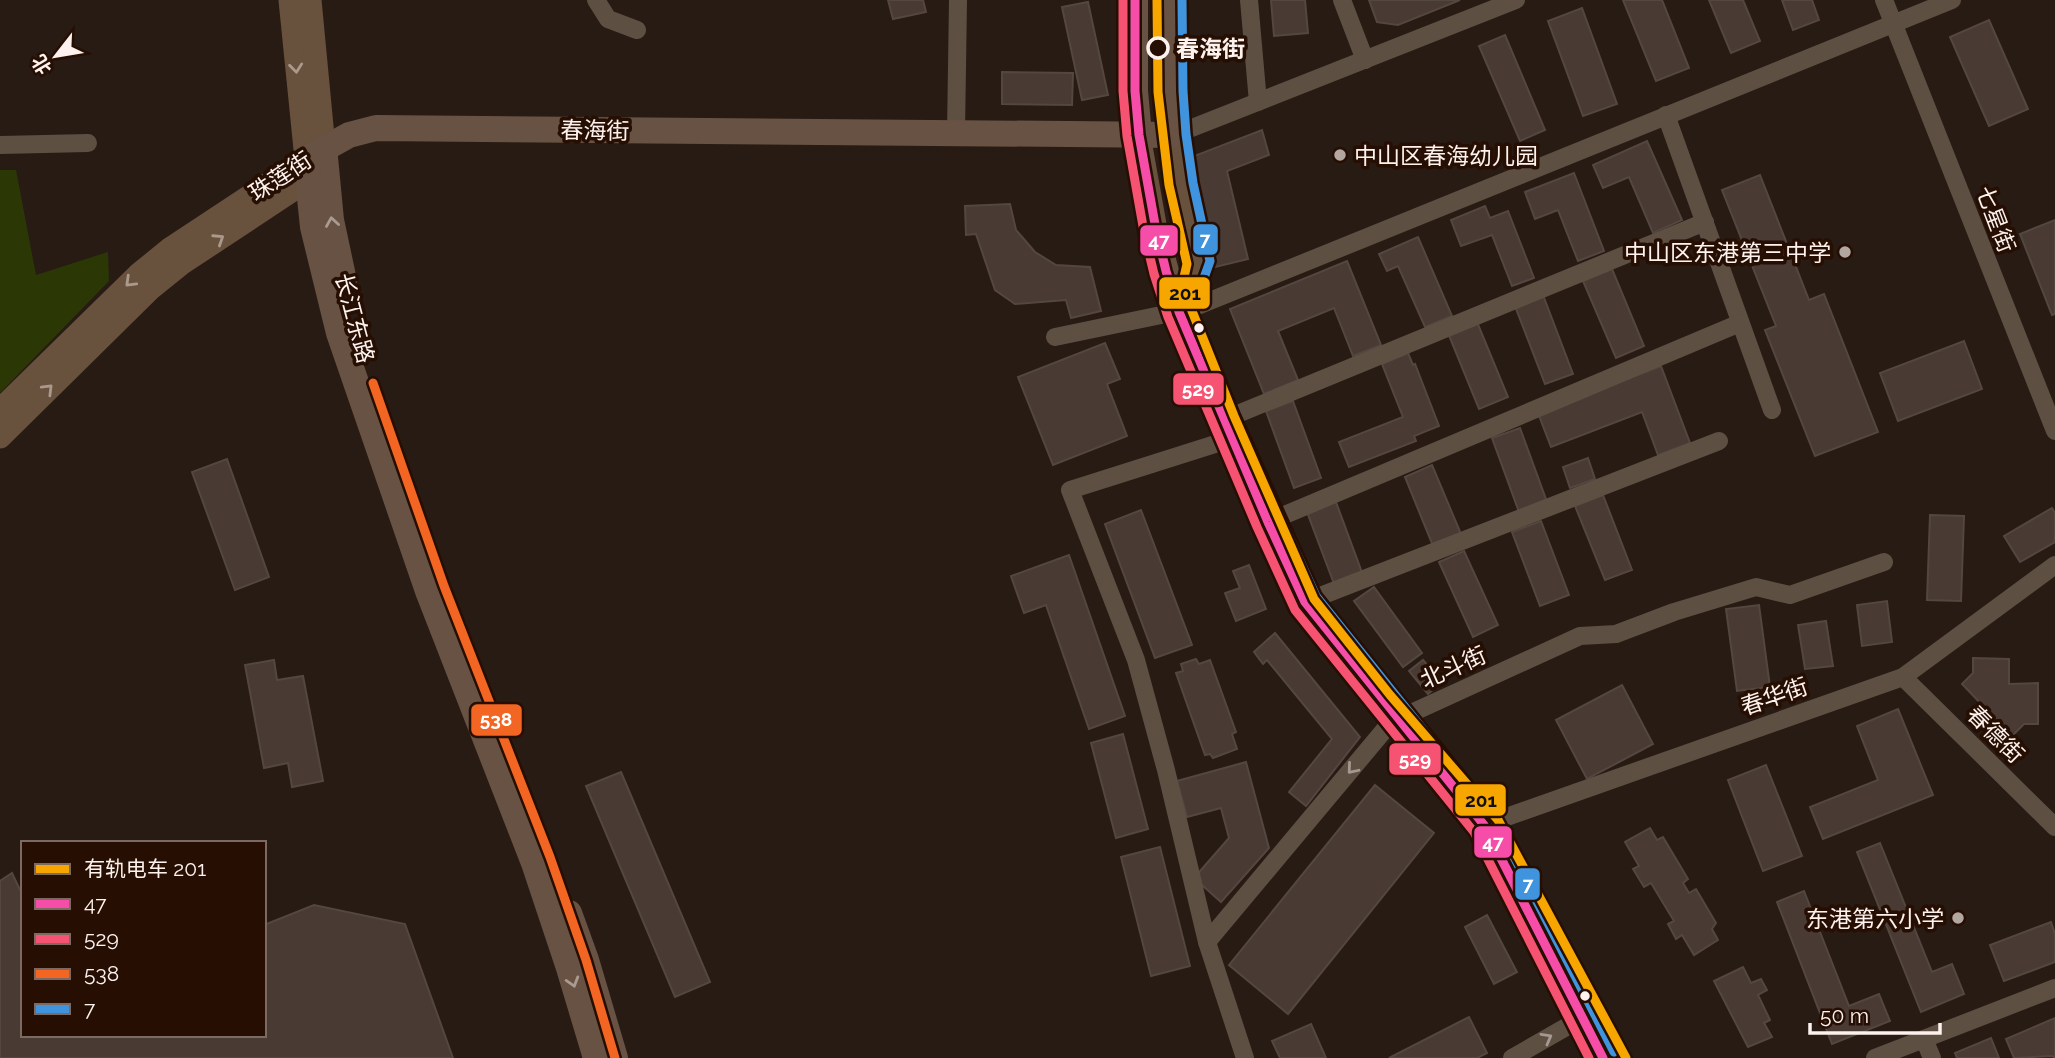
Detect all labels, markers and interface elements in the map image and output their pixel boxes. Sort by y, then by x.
north arrow [21,21,91,91]
place label: 春海街 [1176,35,1245,62]
marker: 春海街 [1147,37,1169,59]
text: 北 [27,51,56,79]
one-way arrow [289,62,304,74]
street label: 春海街 [560,116,630,144]
place label: 中山区春海幼儿园 [1354,142,1538,169]
street label: 珠莲街 [244,146,316,206]
marker: 中山区春海幼儿园 [1332,147,1348,163]
street label: 七星街 [1971,182,2021,256]
one-way arrow [325,216,340,228]
line badge: 7 [1192,223,1219,256]
line badge: 47 [1139,224,1179,257]
text: 7 [1200,228,1211,250]
text: 47 [1148,229,1170,251]
one-way arrow [211,235,224,247]
place label: 中山区东港第三中学 [1624,239,1831,266]
marker: 中山区东港第三中学 [1837,244,1853,260]
street label: 长江东路 [330,270,380,366]
one-way arrow [125,274,138,287]
line badge: 201 [1158,276,1211,310]
text: 201 [1169,282,1201,304]
unlabelled marker [1192,321,1206,335]
line badge: 529 [1172,372,1225,406]
text: 529 [1182,378,1214,400]
one-way arrow [40,384,53,397]
street label: 北斗街 [1416,641,1490,693]
street label: 春华街 [1737,672,1811,720]
street label: 春德街 [1962,700,2030,768]
line badge: 538 [470,703,523,737]
text: 538 [480,708,512,730]
line badge: 529 [1388,742,1442,776]
text: 529 [1399,748,1431,770]
one-way arrow [1348,760,1360,773]
line badge: 201 [1454,783,1507,817]
text: 201 [1465,789,1497,811]
line badge: 47 [1473,825,1513,859]
text: 47 [1482,831,1504,853]
legend [21,841,266,1037]
text: 有轨电车 201 [84,856,206,881]
line badge: 7 [1514,867,1541,901]
text: 7 [1523,873,1534,895]
text: 47 [84,891,107,916]
place label: 东港第六小学 [1806,905,1944,932]
marker: 东港第六小学 [1950,910,1966,926]
text: 529 [84,926,119,951]
text: 538 [84,961,119,986]
one-way arrow [565,976,580,988]
unlabelled marker [1578,989,1592,1003]
scale bar [1810,992,1940,1036]
text: 7 [84,996,96,1021]
text: 50 m [1820,1003,1869,1028]
one-way arrow [1540,1033,1552,1046]

